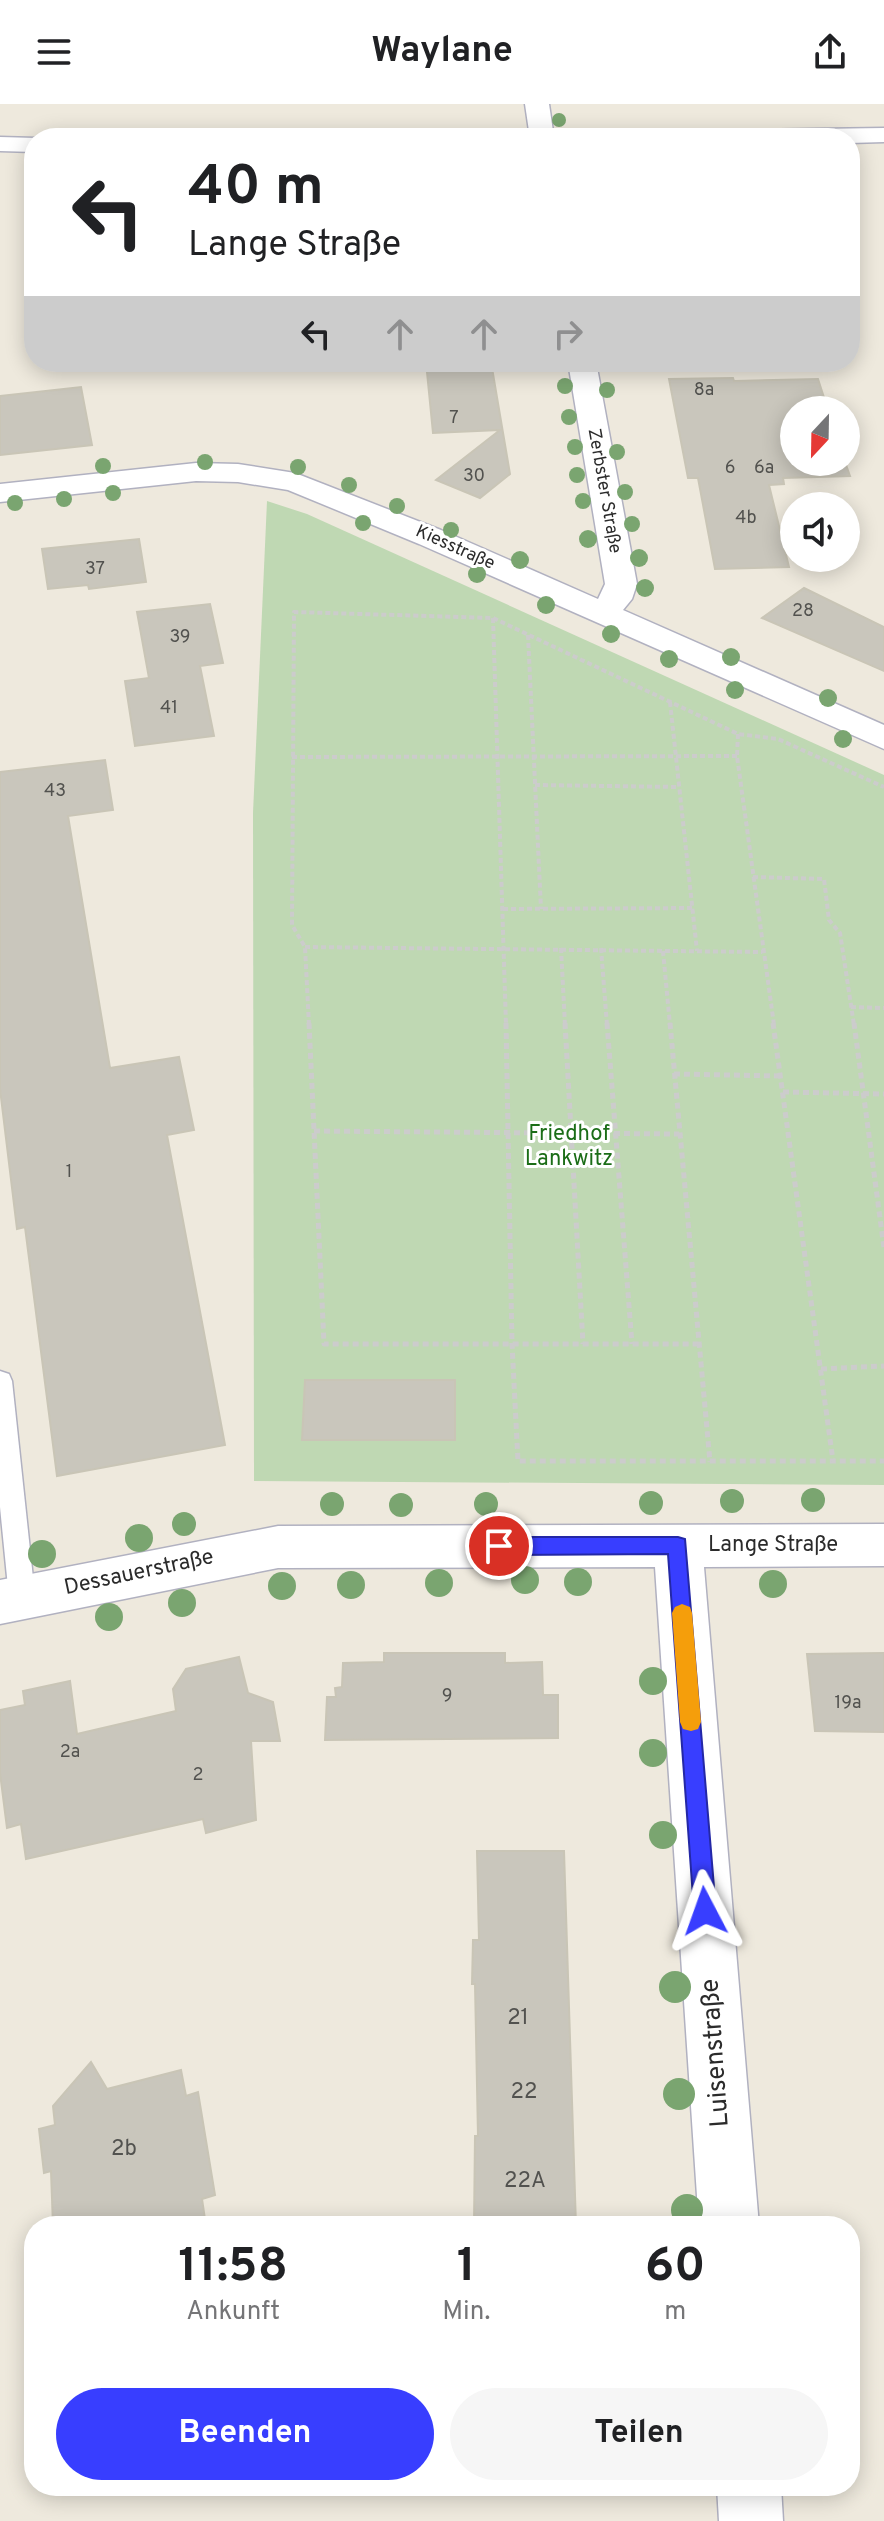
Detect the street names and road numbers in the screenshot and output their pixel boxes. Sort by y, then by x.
street label: Zerbster Straße [582,427,626,555]
street label: Kiesstraße [412,520,498,576]
street label: Lange Straße [708,1532,838,1559]
street label: Dessauerstraße [62,1544,216,1602]
street label: Luisenstraße [694,1978,738,2128]

